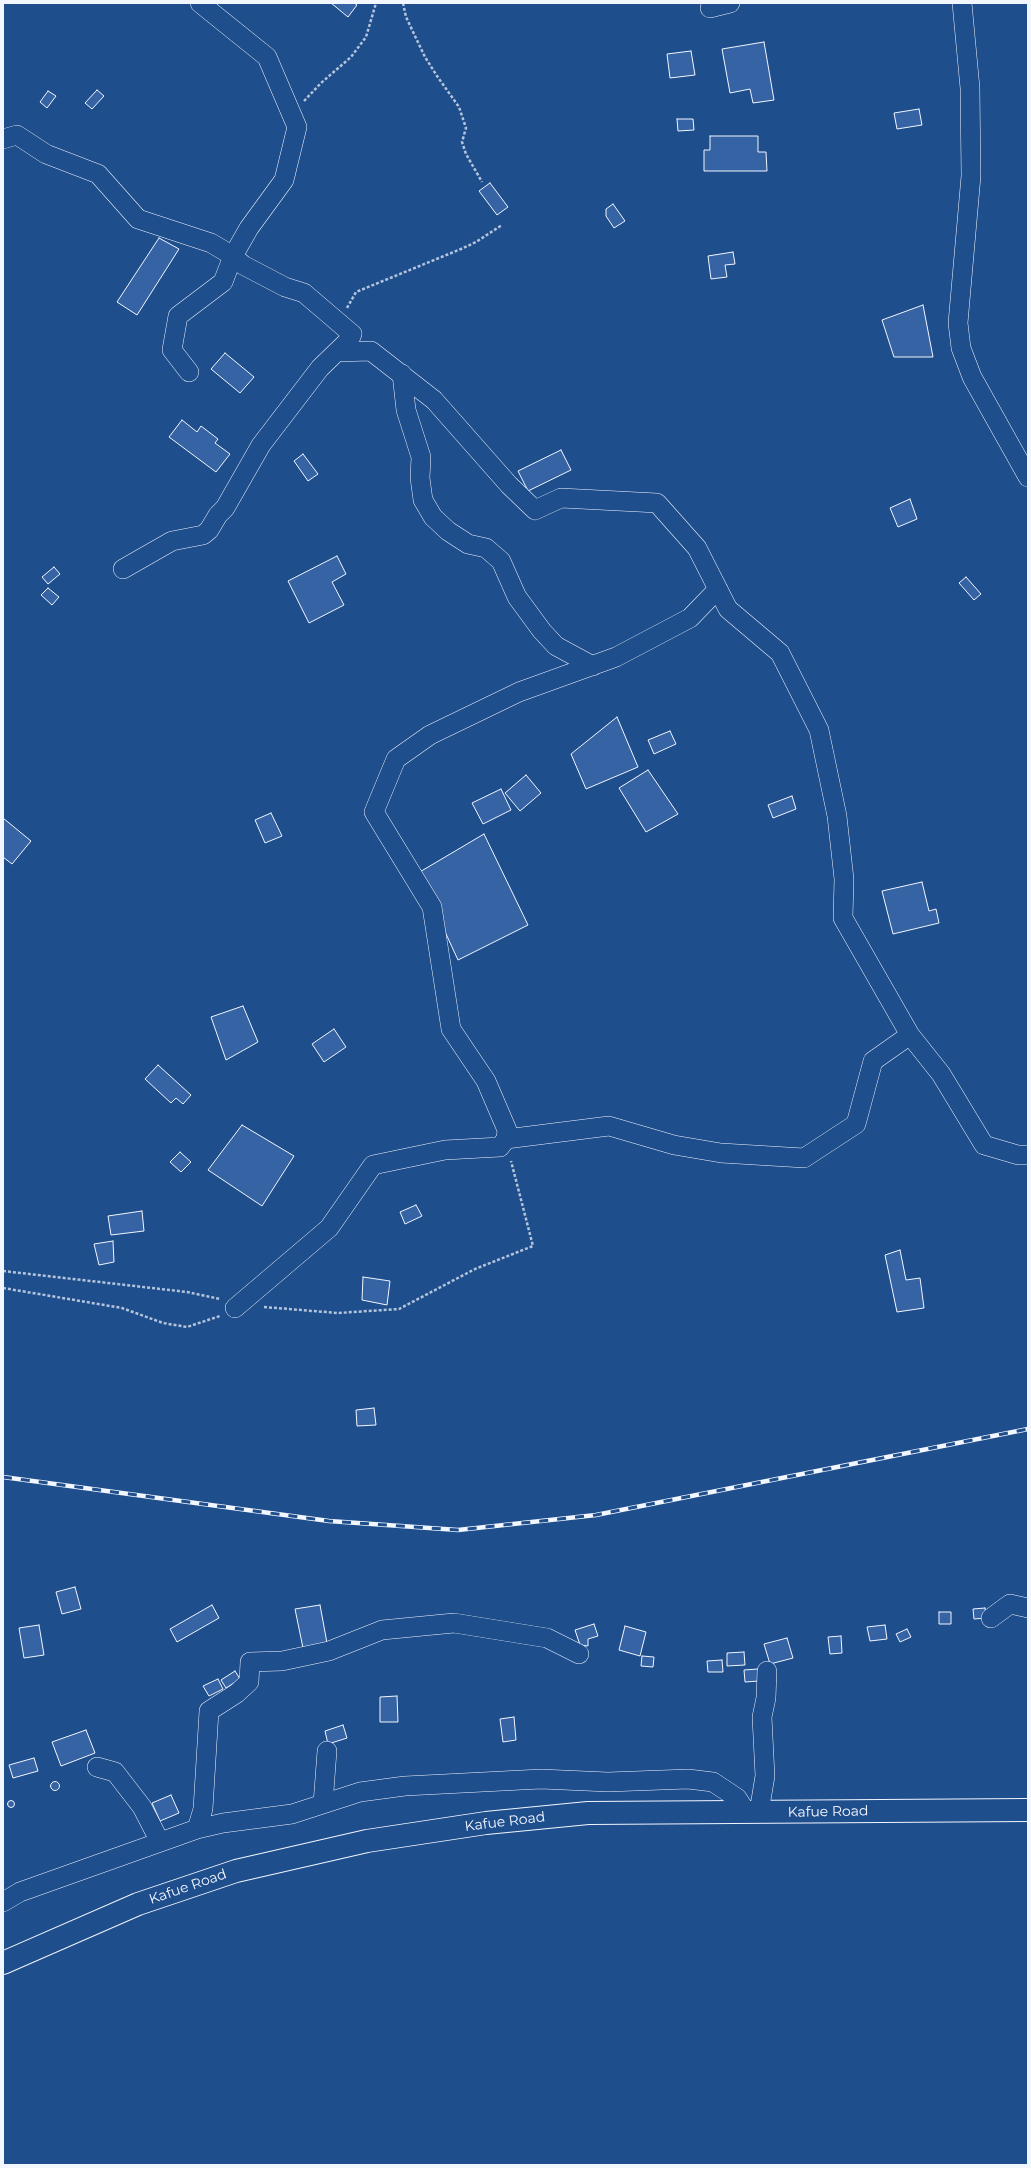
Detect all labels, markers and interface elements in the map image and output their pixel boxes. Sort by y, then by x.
street label: Kafue Road [787,1803,869,1821]
street label: Kafue Road [464,1809,546,1835]
street label: Kafue Road [147,1866,229,1908]

